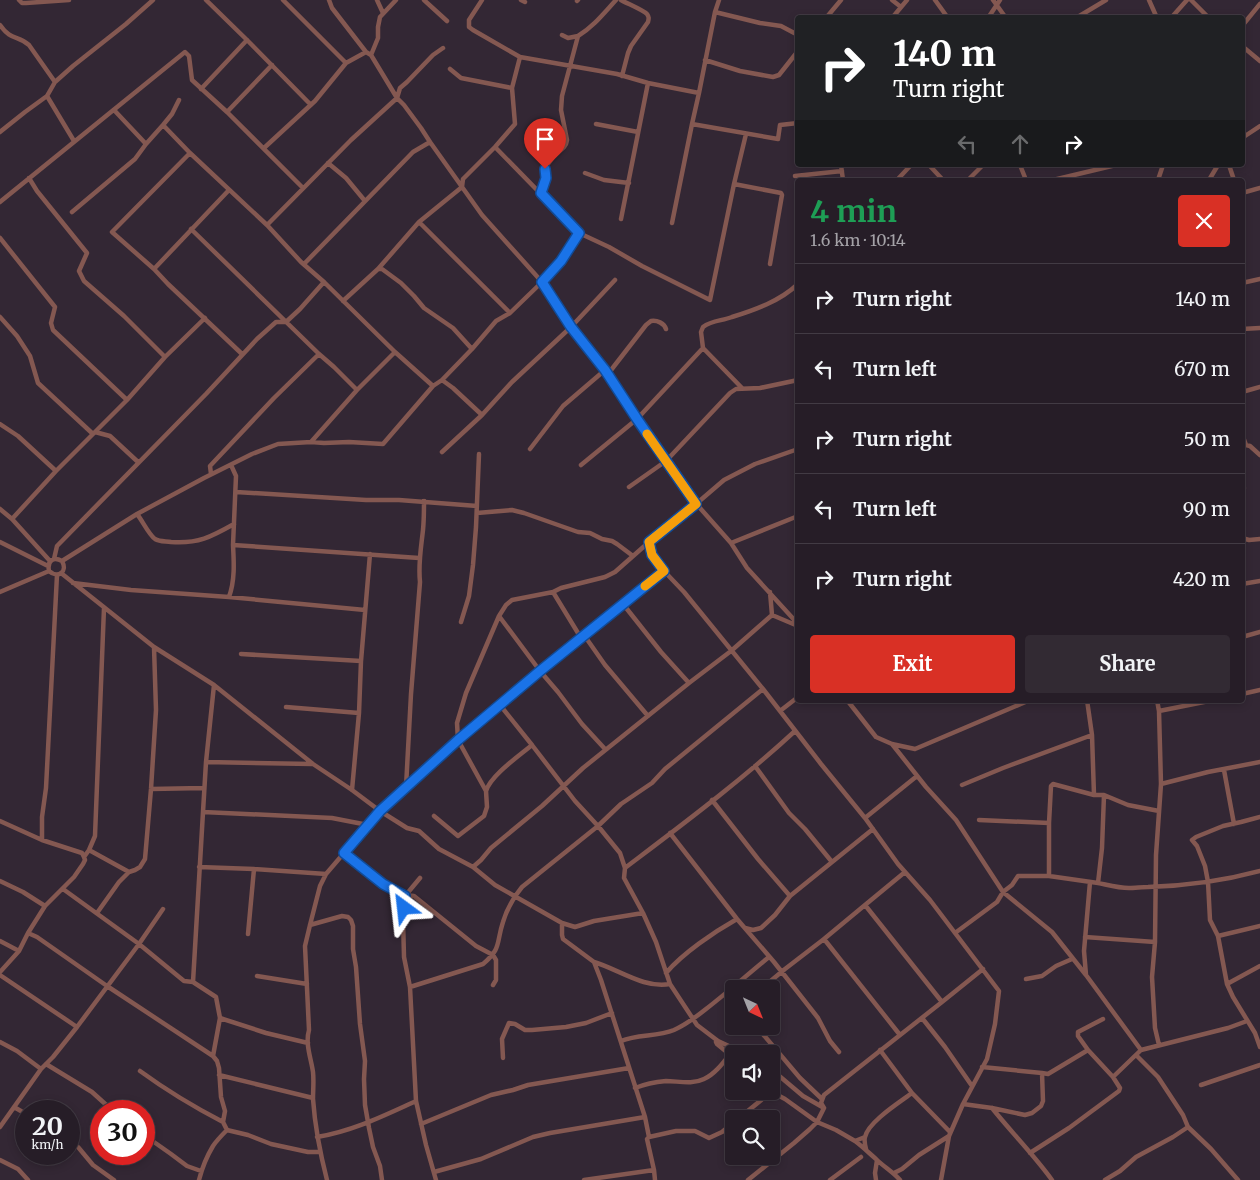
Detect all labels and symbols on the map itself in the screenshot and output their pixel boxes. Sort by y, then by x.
pin [524,118,566,169]
position arrow [377,881,429,933]
north arrow [725,980,780,1035]
speed limit sign: 30 [90,1100,155,1165]

